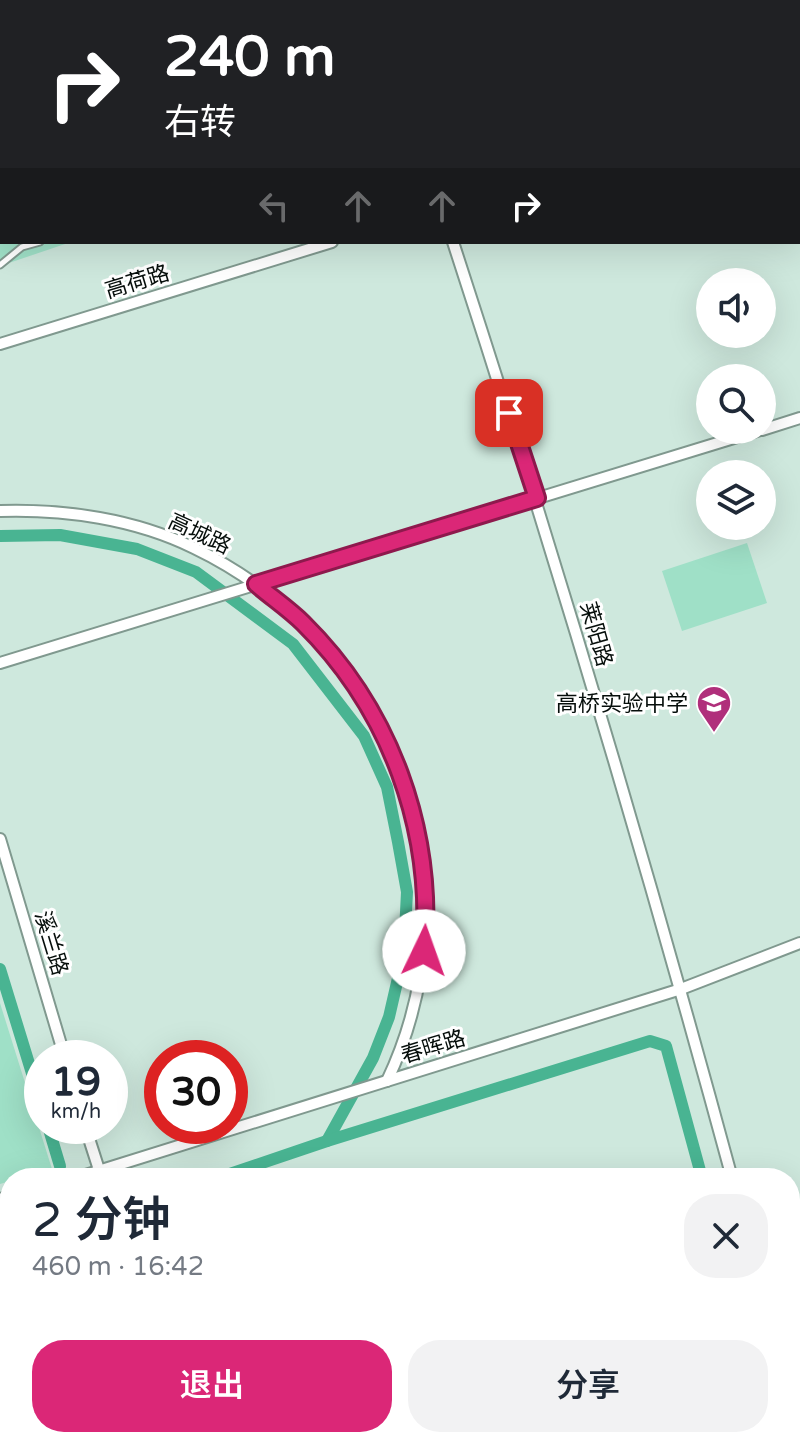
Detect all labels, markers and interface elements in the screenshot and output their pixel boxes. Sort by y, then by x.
text: 240 m [164,24,335,91]
icon: right [32,32,136,136]
text: 右转 [164,101,236,144]
icon: left [252,184,296,228]
icon: ahead [336,184,380,228]
icon: ahead [420,184,464,228]
icon: right [504,184,548,228]
street label: 高荷路 [102,260,173,304]
map controls [696,268,776,540]
button: sound [696,268,776,348]
button: search [696,364,776,444]
pin [475,379,543,447]
icon: arrive [487,391,531,435]
button: layers [696,460,776,540]
street label: 高城路 [164,508,235,560]
street label: 莱阳路 [574,599,618,670]
school or university icon: 高桥实验中学 [695,684,733,734]
place label: 高桥实验中学 [556,691,688,717]
street label: 溪兰路 [29,908,73,979]
position arrow [382,909,466,993]
street label: 春晖路 [398,1025,469,1069]
speed limit sign: 30 [144,1040,248,1144]
text: 19 [51,1058,101,1106]
text: km/h [51,1100,101,1124]
text: 2 分钟 [32,1192,171,1250]
button: close [684,1194,768,1278]
text: 460 m · 16:42 [32,1251,204,1282]
button: 退出 [32,1340,392,1432]
button: 分享 [408,1340,768,1432]

